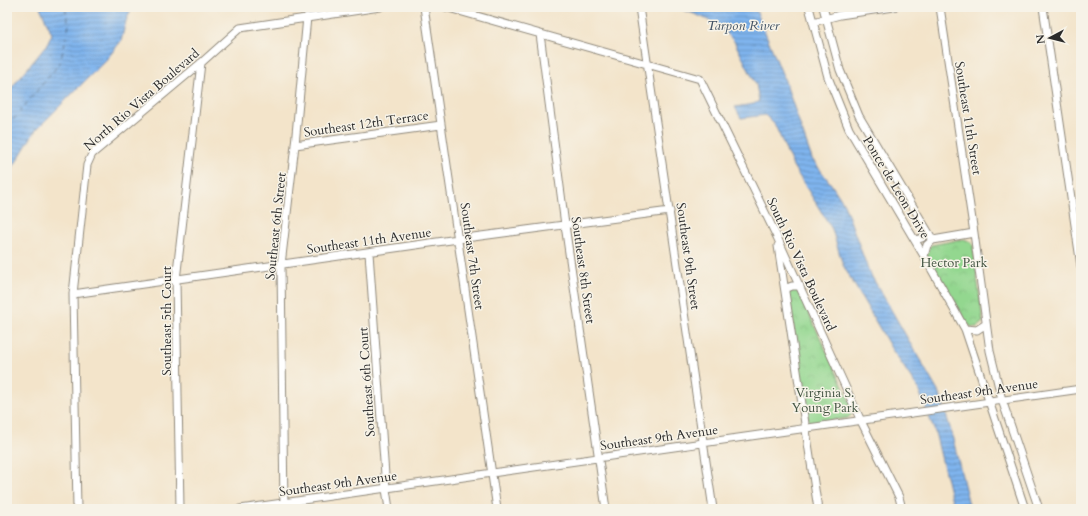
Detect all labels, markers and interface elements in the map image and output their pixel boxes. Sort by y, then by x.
water label: Tarpon River [707,16,780,35]
north arrow [1030,18,1070,58]
text: N [1032,33,1049,45]
street label: North Rio Vista Boulevard [80,44,203,155]
street label: Southeast 11th Street [950,60,986,176]
street label: Southeast 12th Terrace [303,106,430,142]
street label: Ponce de Leon Drive [858,133,934,242]
street label: Southeast 6th Street [261,171,291,281]
street label: South Rio Vista Boulevard [762,195,840,334]
street label: Southeast 7th Street [456,201,488,311]
street label: Southeast 9th Street [672,201,704,311]
street label: Southeast 8th Street [567,215,599,325]
street label: Southeast 11th Avenue [306,223,433,259]
park label: Hector Park [920,254,988,272]
street label: Southeast 5th Court [158,266,176,376]
street label: Southeast 6th Court [354,327,380,437]
street label: Southeast 9th Avenue [919,375,1039,409]
park label: Virginia S. Young Park [791,384,859,417]
street label: Southeast 9th Avenue [599,421,719,455]
street label: Southeast 9th Avenue [278,467,398,501]

